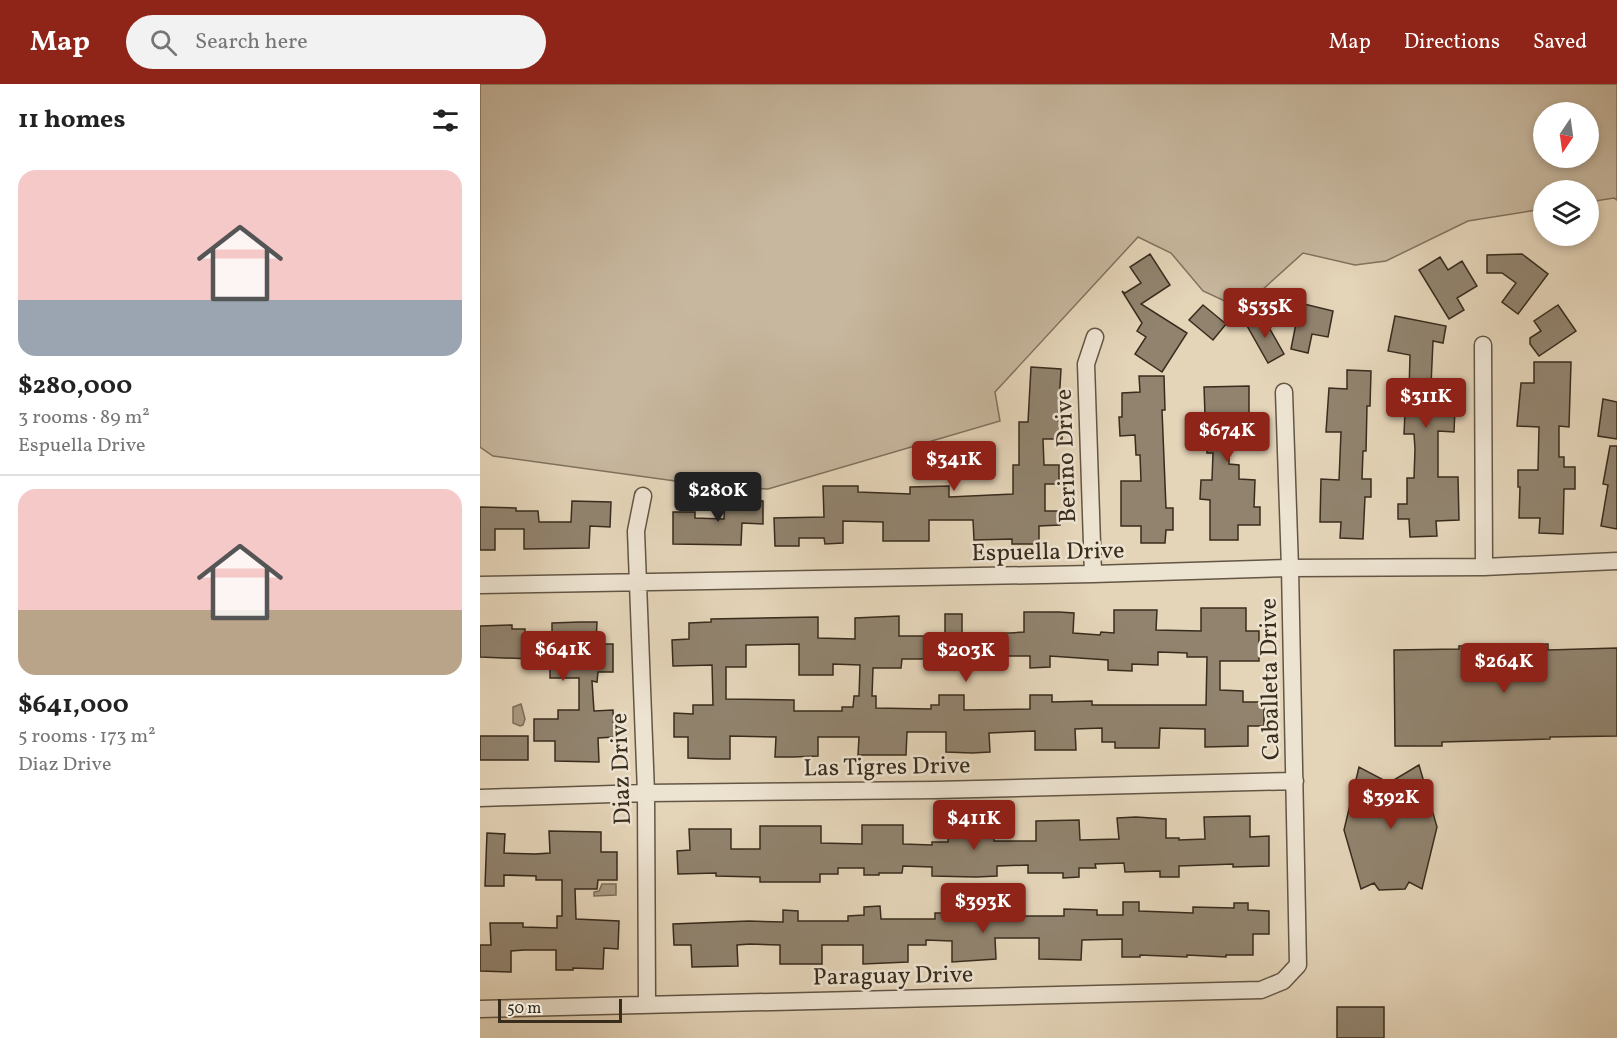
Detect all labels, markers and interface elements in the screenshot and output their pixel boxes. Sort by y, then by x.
search box [126,15,546,69]
text: Map [30,23,90,62]
icon: search [147,26,180,59]
text: Search here [195,27,308,58]
text: Map [1329,28,1371,57]
text: Directions [1404,28,1500,57]
text: Saved [1533,28,1587,57]
text: 11 homes [18,102,125,138]
north arrow [1533,102,1599,168]
map controls [1533,102,1599,246]
icon: filters [429,104,462,137]
button: layers [1533,180,1599,246]
icon: home [186,209,294,317]
pin: $535K [1223,288,1307,339]
text: $535K [1237,293,1293,321]
text: $280,000 [18,368,132,404]
pin: $311K [1384,378,1468,429]
text: $311K [1400,383,1452,411]
street label: Berino Drive [1048,388,1086,524]
text: 3 rooms · 89 m² [18,404,150,432]
pin: $674K [1185,412,1269,463]
text: $674K [1199,417,1255,445]
text: Espuella Drive [18,432,146,460]
pin: $341K [912,441,996,492]
text: $341K [926,446,982,474]
pin: $280K [676,472,760,523]
text: $280K [688,477,748,505]
icon: home [186,528,294,636]
street label: Espuella Drive [971,535,1125,571]
street label: Caballeta Drive [1253,598,1289,760]
pin: $641K [521,631,605,682]
pin: $203K [924,632,1008,683]
text: $641K [535,636,591,664]
text: $203K [937,637,995,665]
pin: $264K [1462,643,1546,694]
text: $264K [1475,648,1533,676]
text: $641,000 [18,687,129,723]
street label: Diaz Drive [603,712,641,826]
text: 5 rooms · 173 m² [18,723,156,751]
street label: Las Tigres Drive [803,750,971,786]
text: Diaz Drive [18,751,111,779]
pin: $392K [1349,779,1433,830]
text: $392K [1363,784,1419,812]
pin: $411K [932,800,1016,851]
text: $411K [947,805,1001,833]
pin: $393K [941,883,1025,934]
text: $393K [955,888,1011,916]
street label: Paraguay Drive [812,959,974,995]
scale bar [498,996,622,1024]
text: 50 m [507,998,541,1020]

